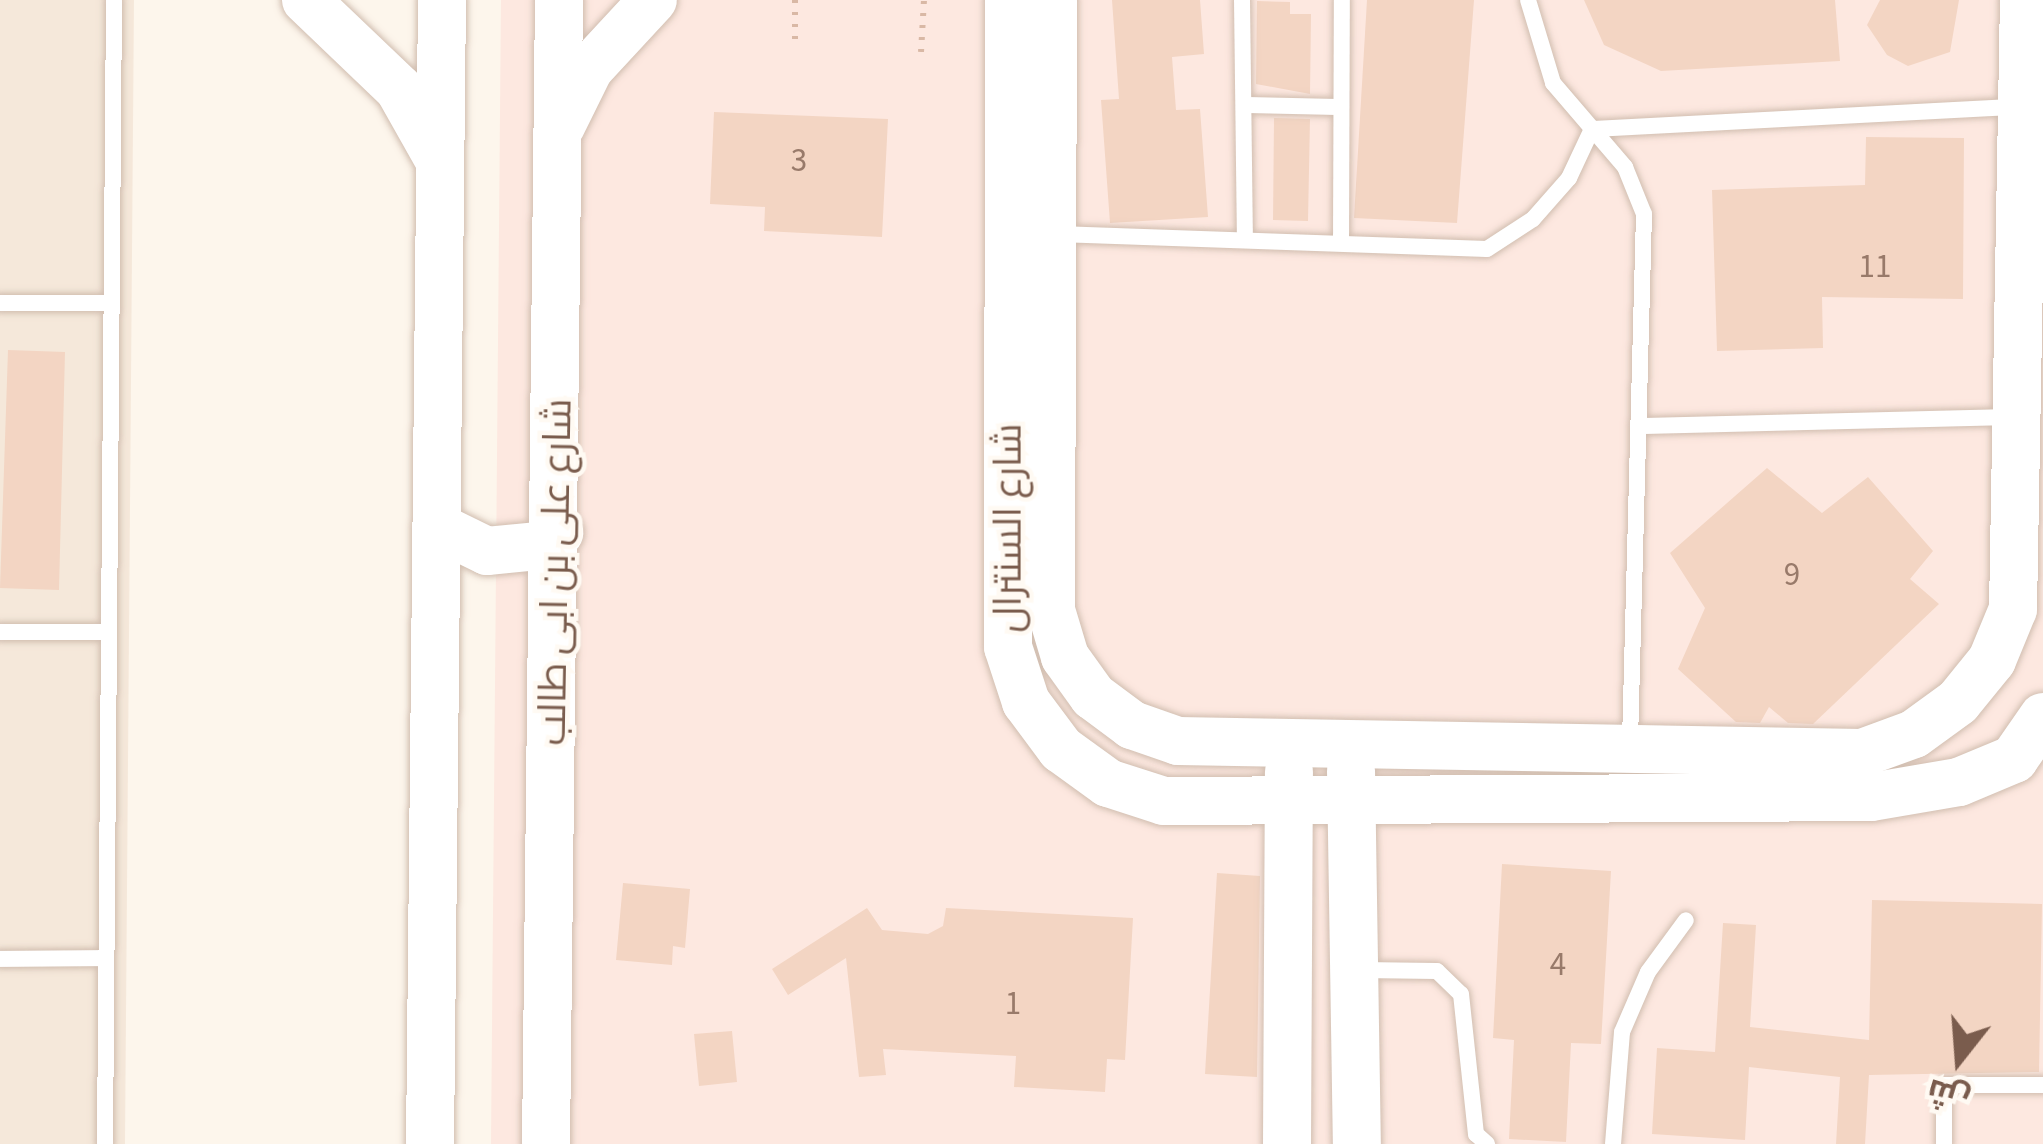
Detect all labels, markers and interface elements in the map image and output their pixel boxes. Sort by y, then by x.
house number: 3 [791,141,807,181]
house number: 11 [1859,247,1891,287]
street label: شارع على بن ابى طالب [530,398,582,746]
street label: شارع السنترال [986,423,1032,633]
house number: 9 [1784,555,1800,595]
house number: 4 [1550,945,1566,985]
house number: 1 [1005,984,1021,1024]
north arrow [1899,1000,2019,1120]
text: ش [1921,1066,1975,1124]

